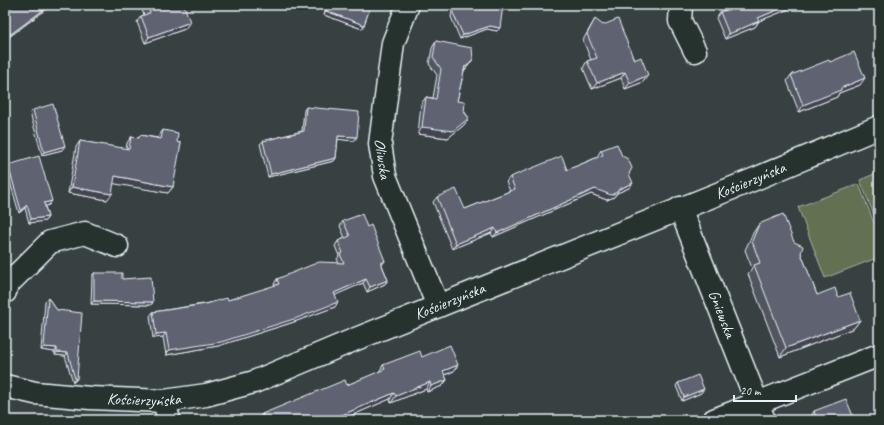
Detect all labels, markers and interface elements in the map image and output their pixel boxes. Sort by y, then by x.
street label: Oliwska [369,138,396,182]
street label: Kościerzyńska [712,157,789,204]
street label: Kościerzyńska [412,278,489,324]
street label: Gniewska [704,287,741,342]
scale bar [734,377,796,403]
text: 20 m [740,383,762,399]
street label: Kościerzyńska [107,389,183,411]

